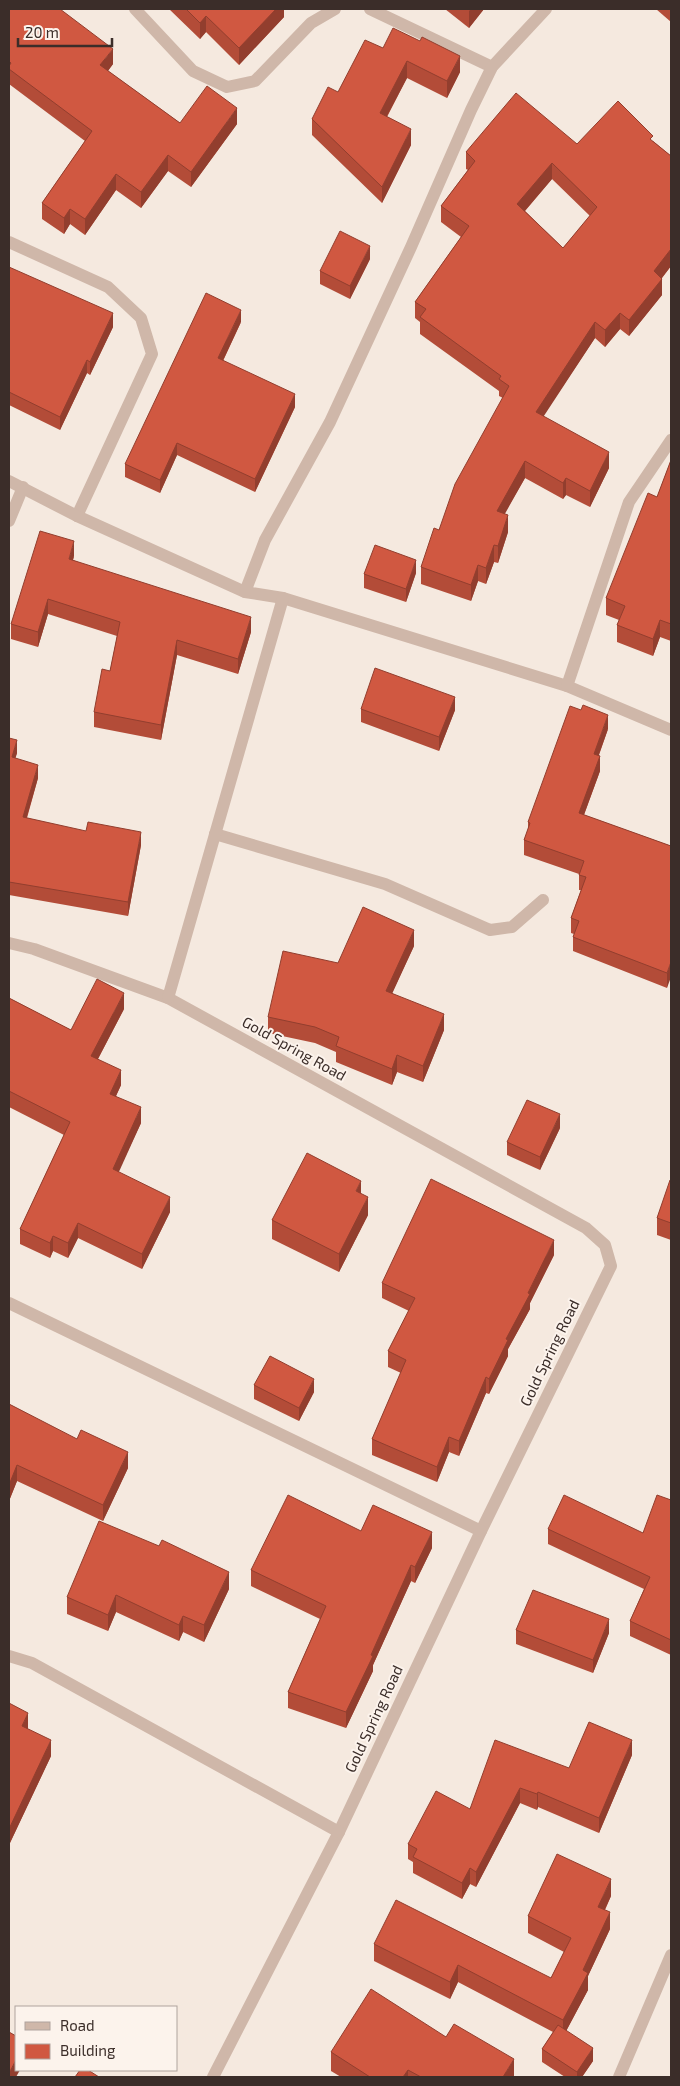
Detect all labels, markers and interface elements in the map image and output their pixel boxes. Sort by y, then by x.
scale bar [18,15,111,47]
text: 20 m [25,23,59,41]
street label: Gold Spring Road [239,1012,350,1084]
street label: Gold Spring Road [516,1296,583,1409]
street label: Gold Spring Road [340,1662,406,1775]
legend [15,2006,178,2071]
text: Road [60,2016,95,2034]
text: Building [60,2041,116,2059]

